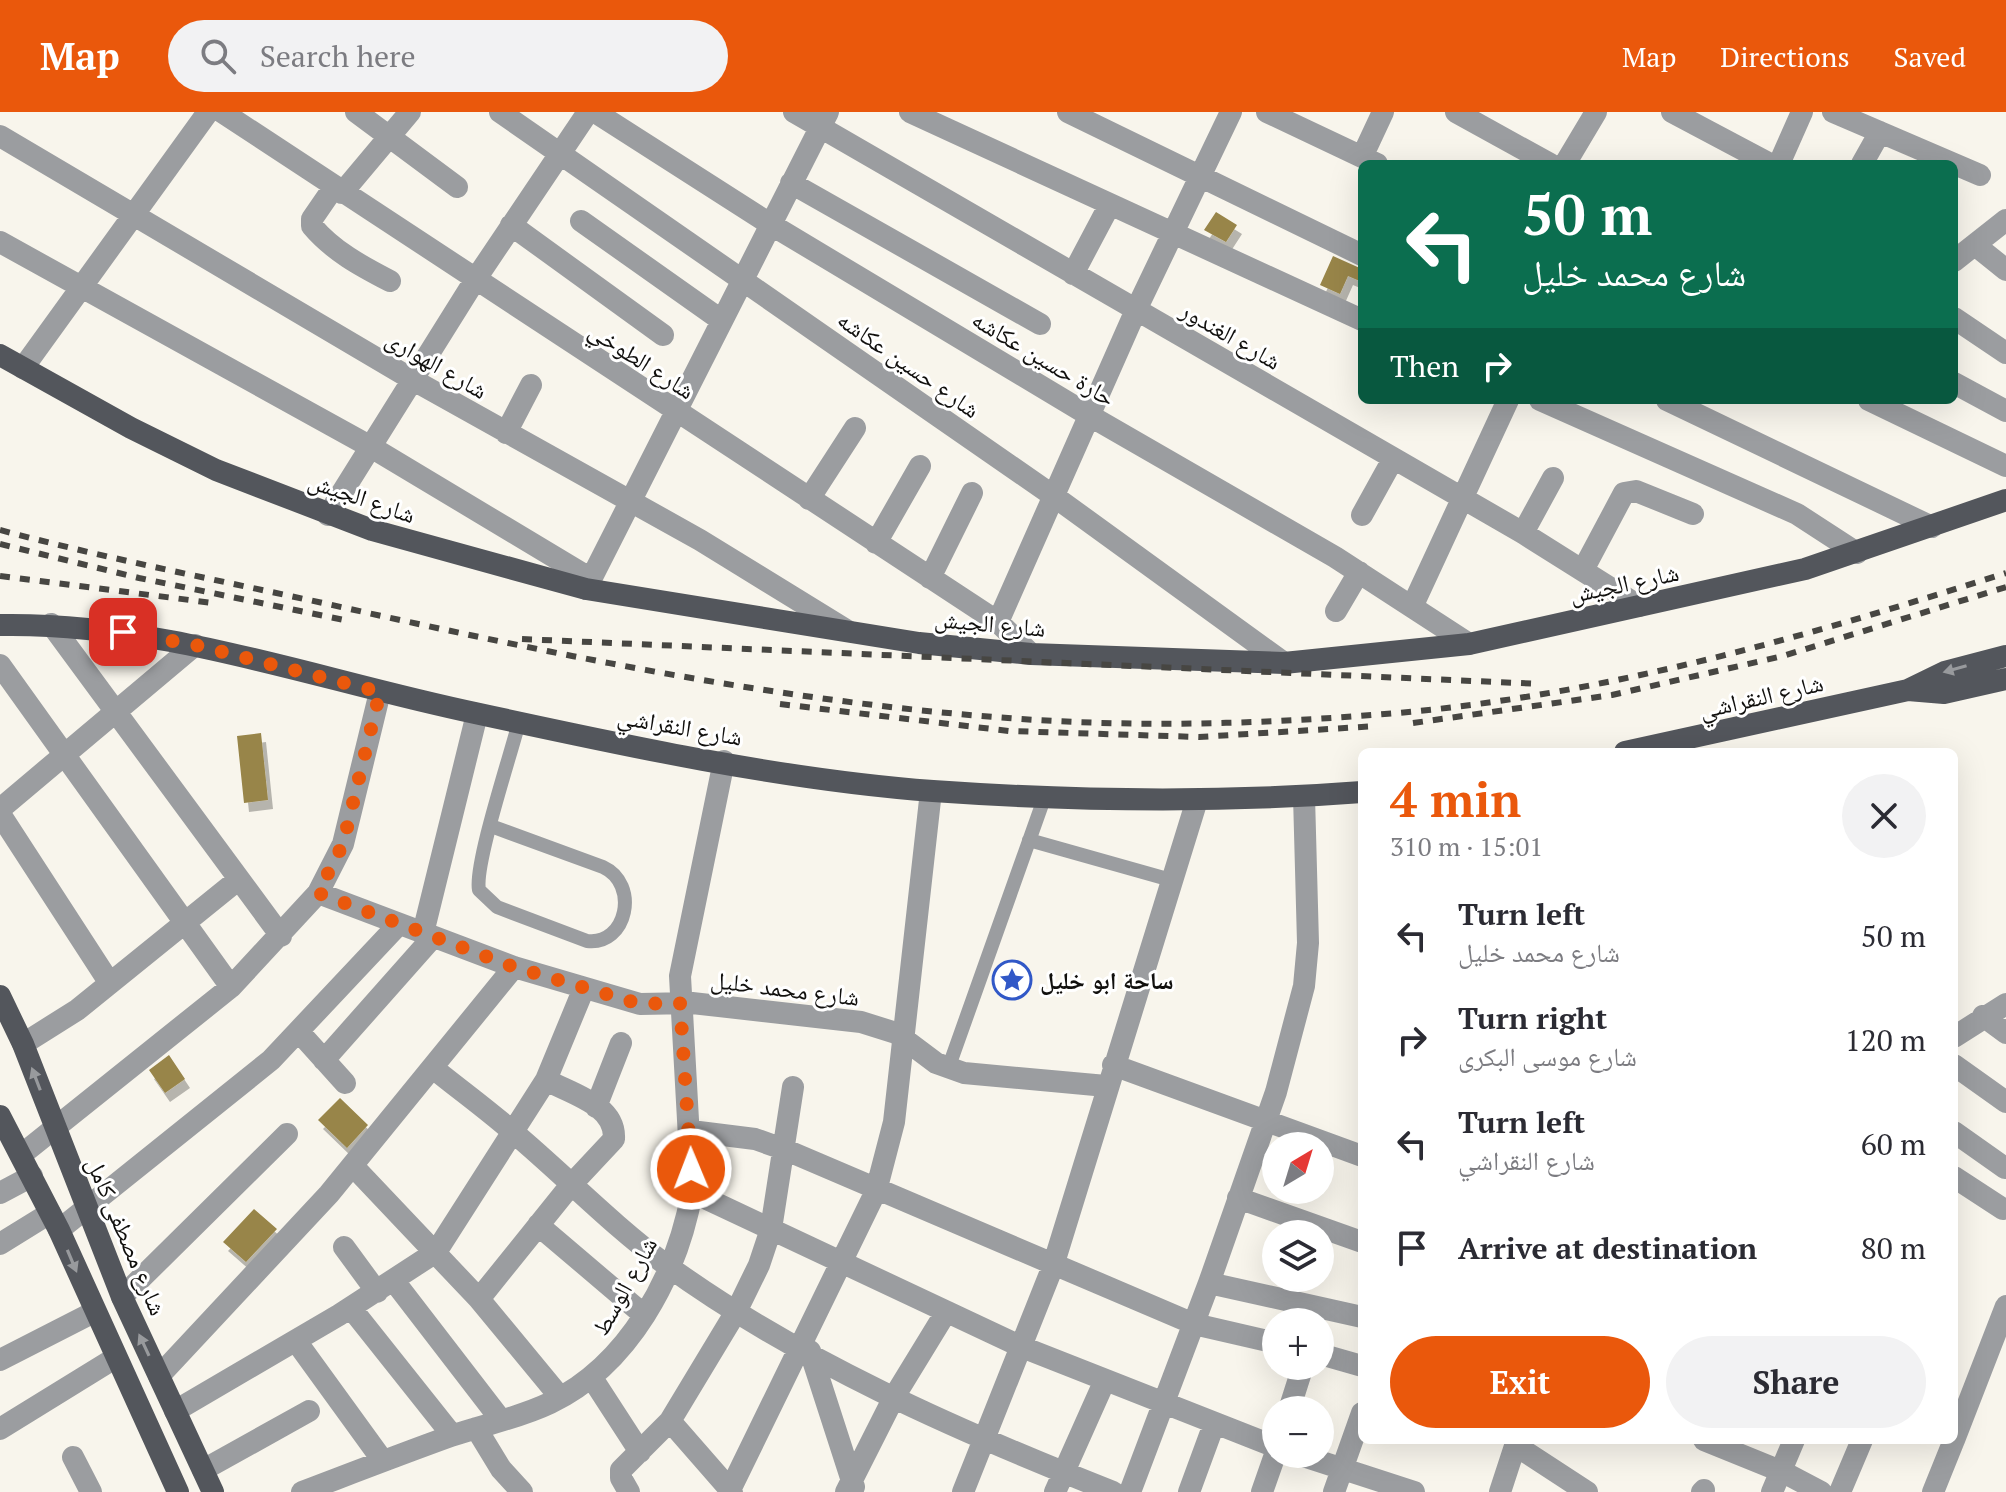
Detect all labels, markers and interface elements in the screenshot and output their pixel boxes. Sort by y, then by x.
search box [168,20,728,92]
text: Map [40,31,120,81]
icon: search [196,34,240,78]
text: Search here [260,36,416,76]
text: Map [1622,38,1676,75]
text: Directions [1720,38,1850,75]
text: Saved [1894,38,1966,75]
text: 50 m [1522,177,1652,251]
icon: left [1390,192,1494,296]
text: شارع محمد خليل [1522,249,1746,296]
street label: شارع الغندور [1174,293,1287,377]
street label: شارع حسين عكاشه [831,303,987,425]
street label: حارة حسين عكاشه [966,303,1122,413]
street label: شارع الطوخي [581,314,701,410]
street label: شارع الهوارى [380,322,494,406]
icon: right [1475,344,1519,388]
text: Then [1390,346,1459,386]
street label: شارع الجيش [304,464,420,530]
street label: شارع الجيش [1566,556,1682,610]
pin [89,598,157,666]
street label: شارع الجيش [933,602,1047,644]
icon: arrive [101,610,145,654]
one-way arrow [1943,663,1967,676]
street label: شارع النقراشي [1696,666,1827,730]
street label: شارع النقراشي [614,699,745,757]
text: 4 min [1390,767,1521,831]
button: close [1842,774,1926,858]
text: 310 m · 15:01 [1390,829,1543,863]
text: Turn left [1458,894,1585,934]
icon: left [1390,914,1434,958]
text: 50 m [1861,916,1926,956]
text: شارع محمد خليل [1458,935,1620,969]
place icon: ساحة ابو خليل [991,959,1033,1001]
street label: شارع محمد خليل [709,963,861,1013]
place label: ساحة ابو خليل [1040,964,1173,996]
text: Turn right [1458,998,1607,1038]
icon: right [1390,1018,1434,1062]
text: 120 m [1845,1020,1926,1060]
text: شارع موسى البكرى [1458,1039,1637,1073]
one-way arrow [29,1066,42,1090]
text: Turn left [1458,1102,1585,1142]
icon: left [1390,1122,1434,1166]
text: 60 m [1861,1124,1926,1164]
position arrow [649,1127,733,1211]
north arrow [1262,1132,1334,1204]
map controls [1262,1132,1334,1468]
text: شارع النقراشي [1458,1143,1595,1177]
street label: شارع مصطفى كامل [79,1152,175,1320]
button: layers [1262,1220,1334,1292]
icon: arrive [1390,1226,1434,1270]
text: Arrive at destination [1458,1228,1757,1268]
text: 80 m [1861,1228,1926,1268]
street label: شارع الوسط [584,1231,664,1341]
one-way arrow [65,1249,78,1272]
button: + [1262,1308,1334,1380]
one-way arrow [137,1334,151,1357]
button: Exit [1390,1336,1650,1428]
button: Share [1666,1336,1926,1428]
button: − [1262,1396,1334,1468]

